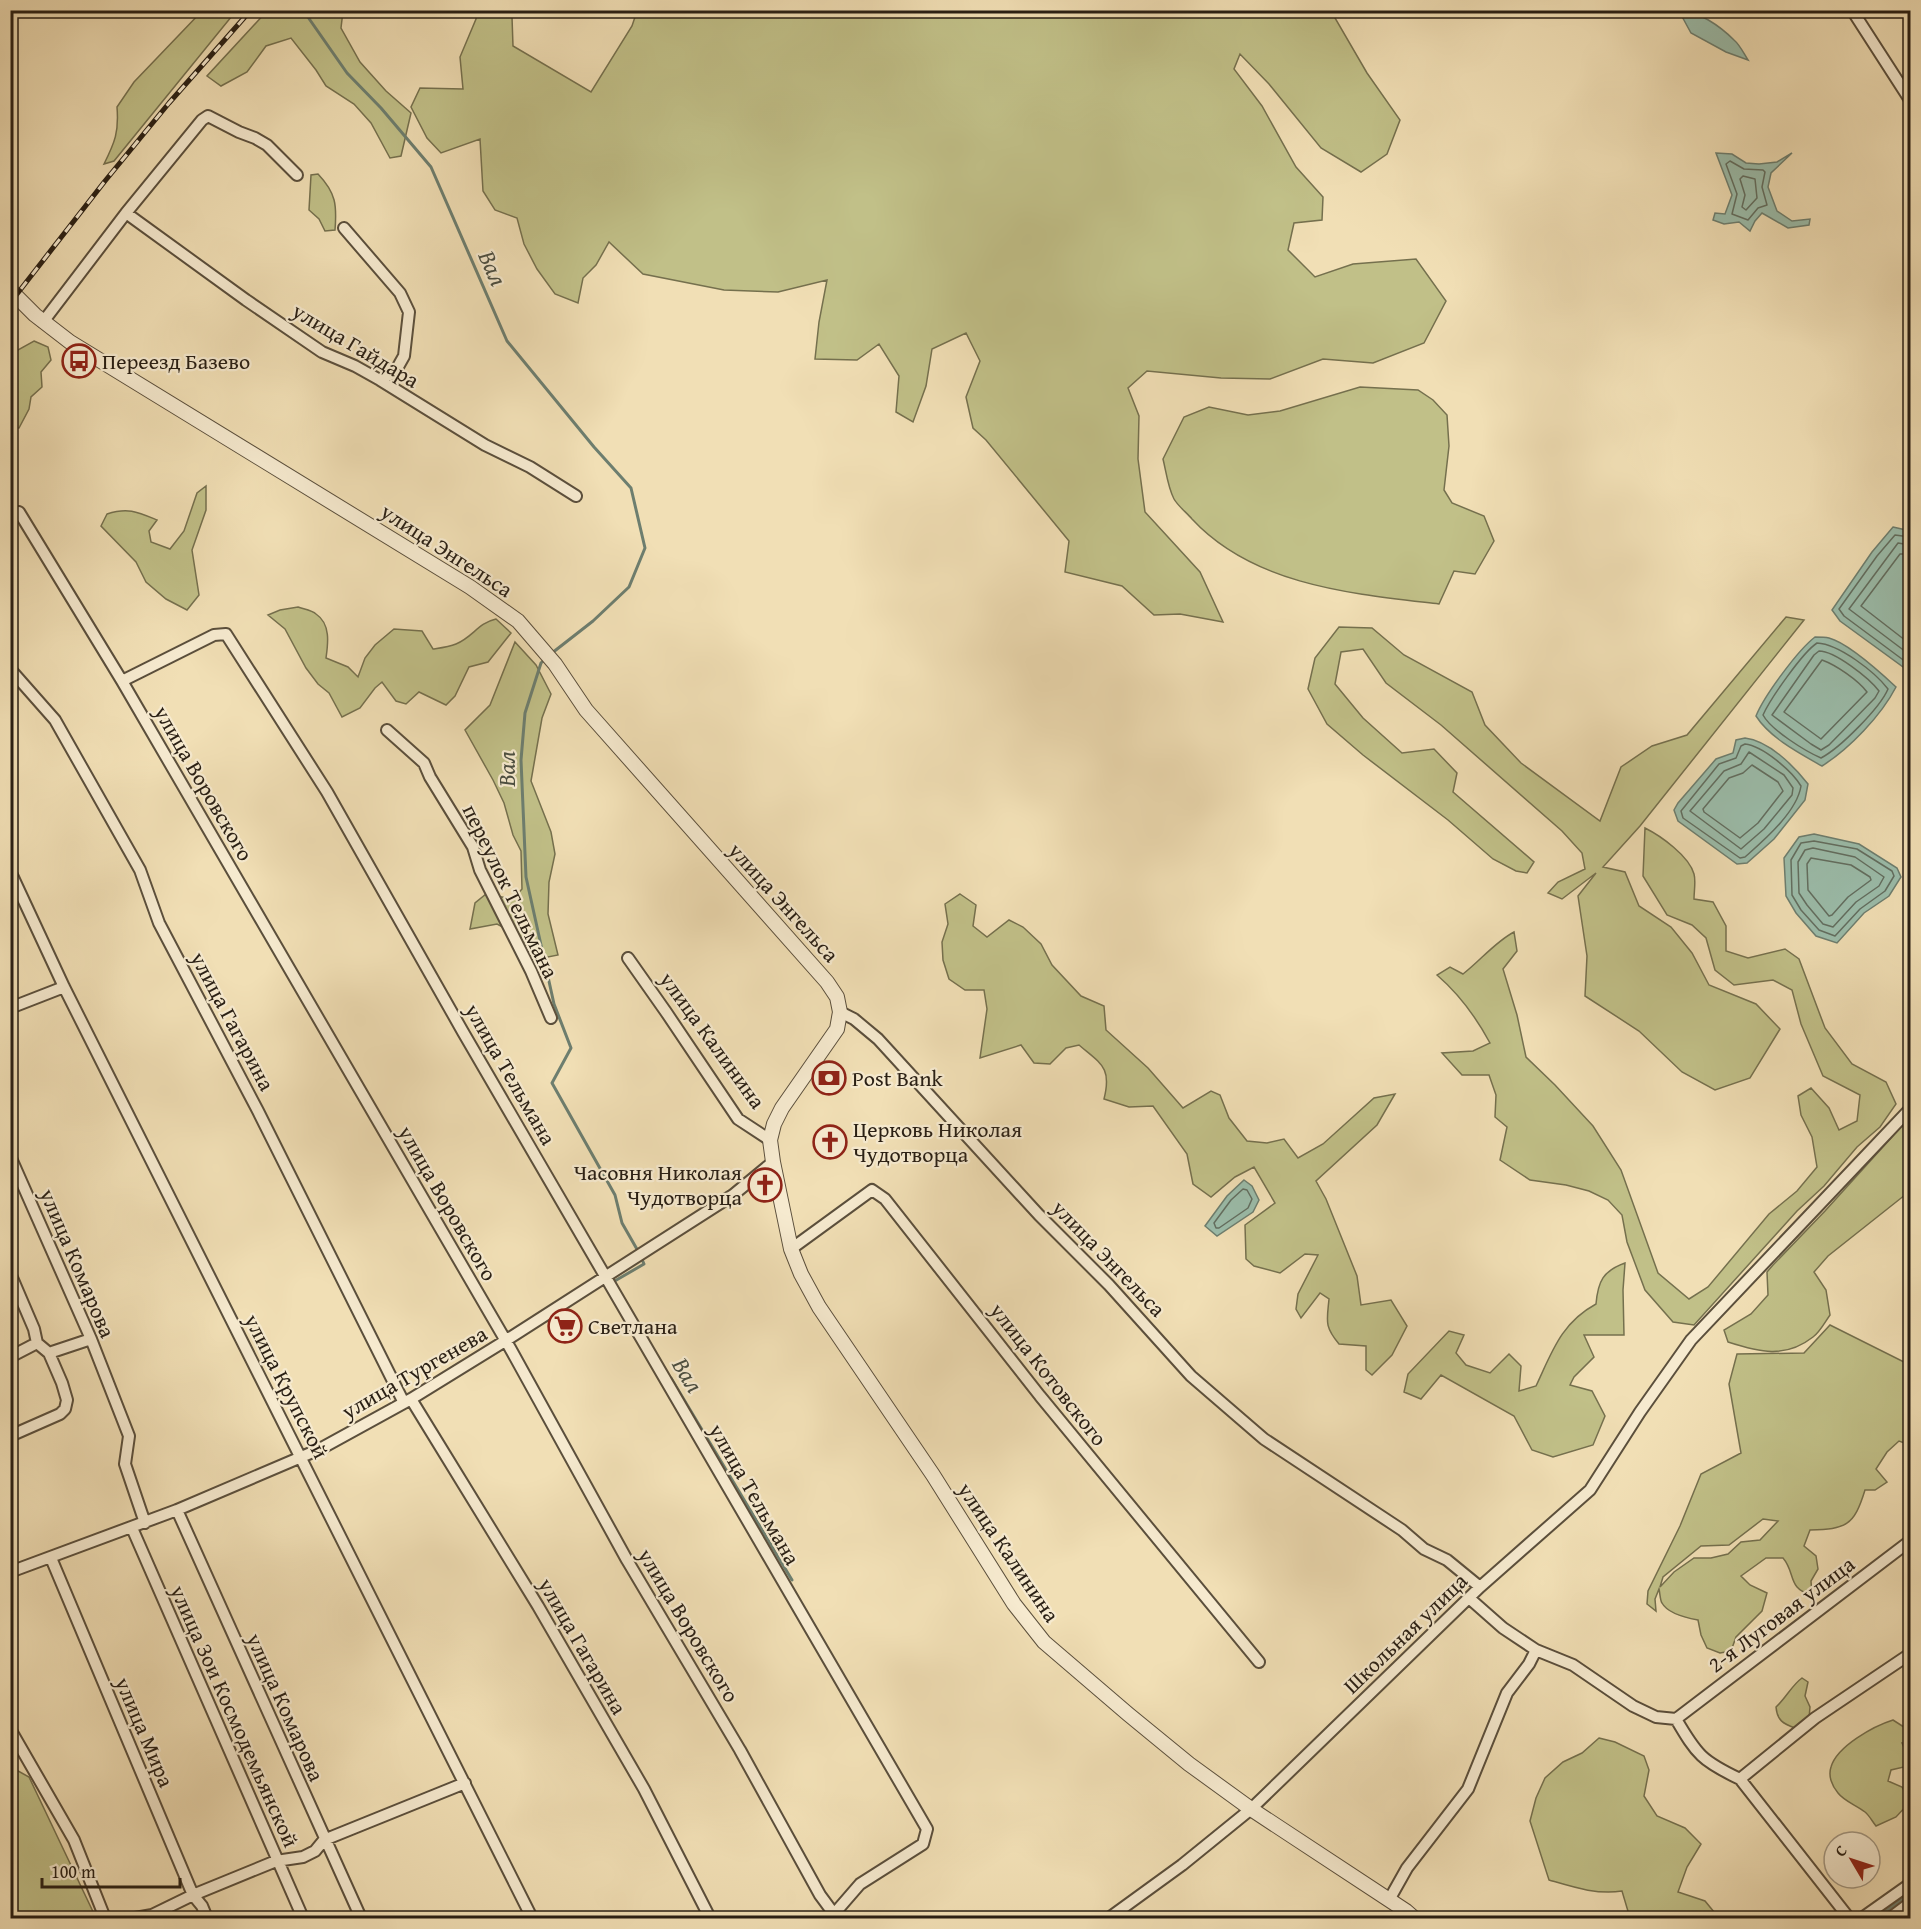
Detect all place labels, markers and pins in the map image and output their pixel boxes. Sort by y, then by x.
bus stop icon: Переезд Базево [61,343,97,379]
place label: Переезд Базево [102,345,250,377]
bank icon: Post Bank [811,1060,847,1096]
place label: Post Bank [852,1062,944,1094]
place label: Церковь Николая Чудотворца [853,1113,1022,1170]
church icon: Церковь Николая Чудотворца [812,1124,848,1160]
place label: Часовня Николая Чудотворца [573,1156,743,1213]
church icon: Часовня Николая Чудотворца [747,1167,783,1203]
supermarket icon: Светлана [547,1308,583,1344]
place label: Светлана [588,1310,678,1342]

